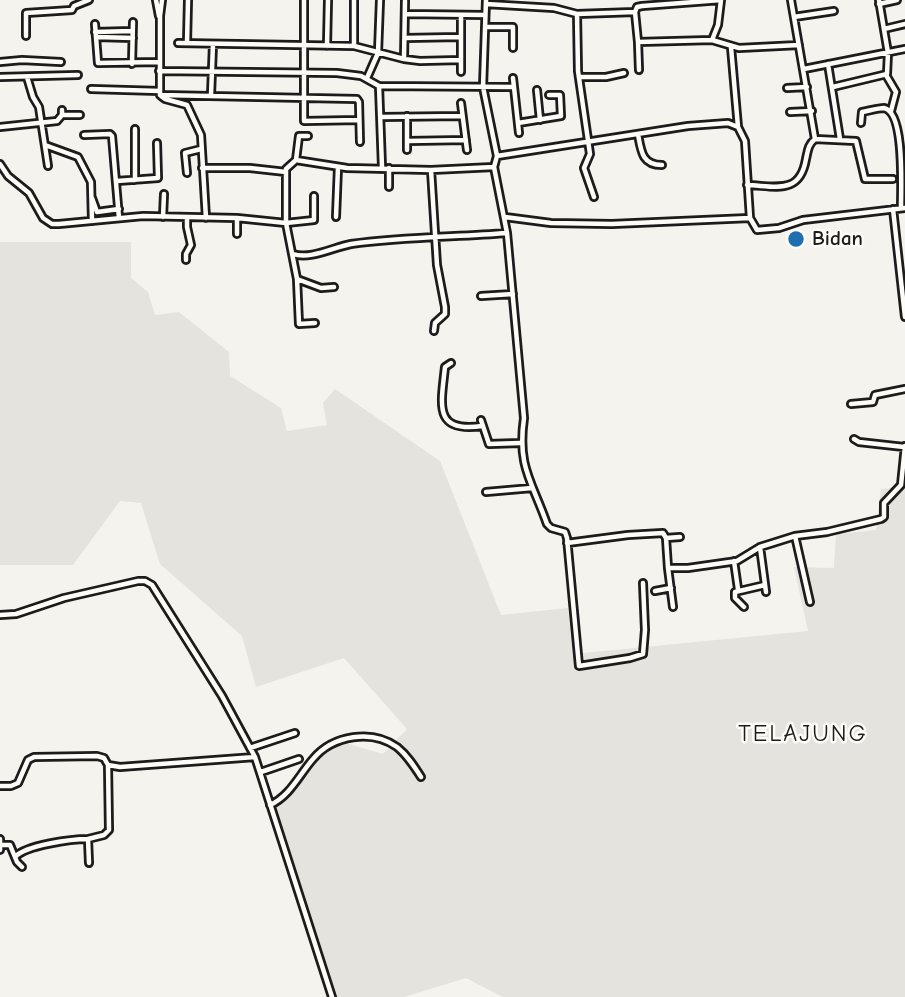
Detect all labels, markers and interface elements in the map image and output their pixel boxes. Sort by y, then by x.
place label: Bidan [812,226,863,252]
marker: Bidan [786,229,806,249]
district label: TELAJUNG [739,720,867,748]

